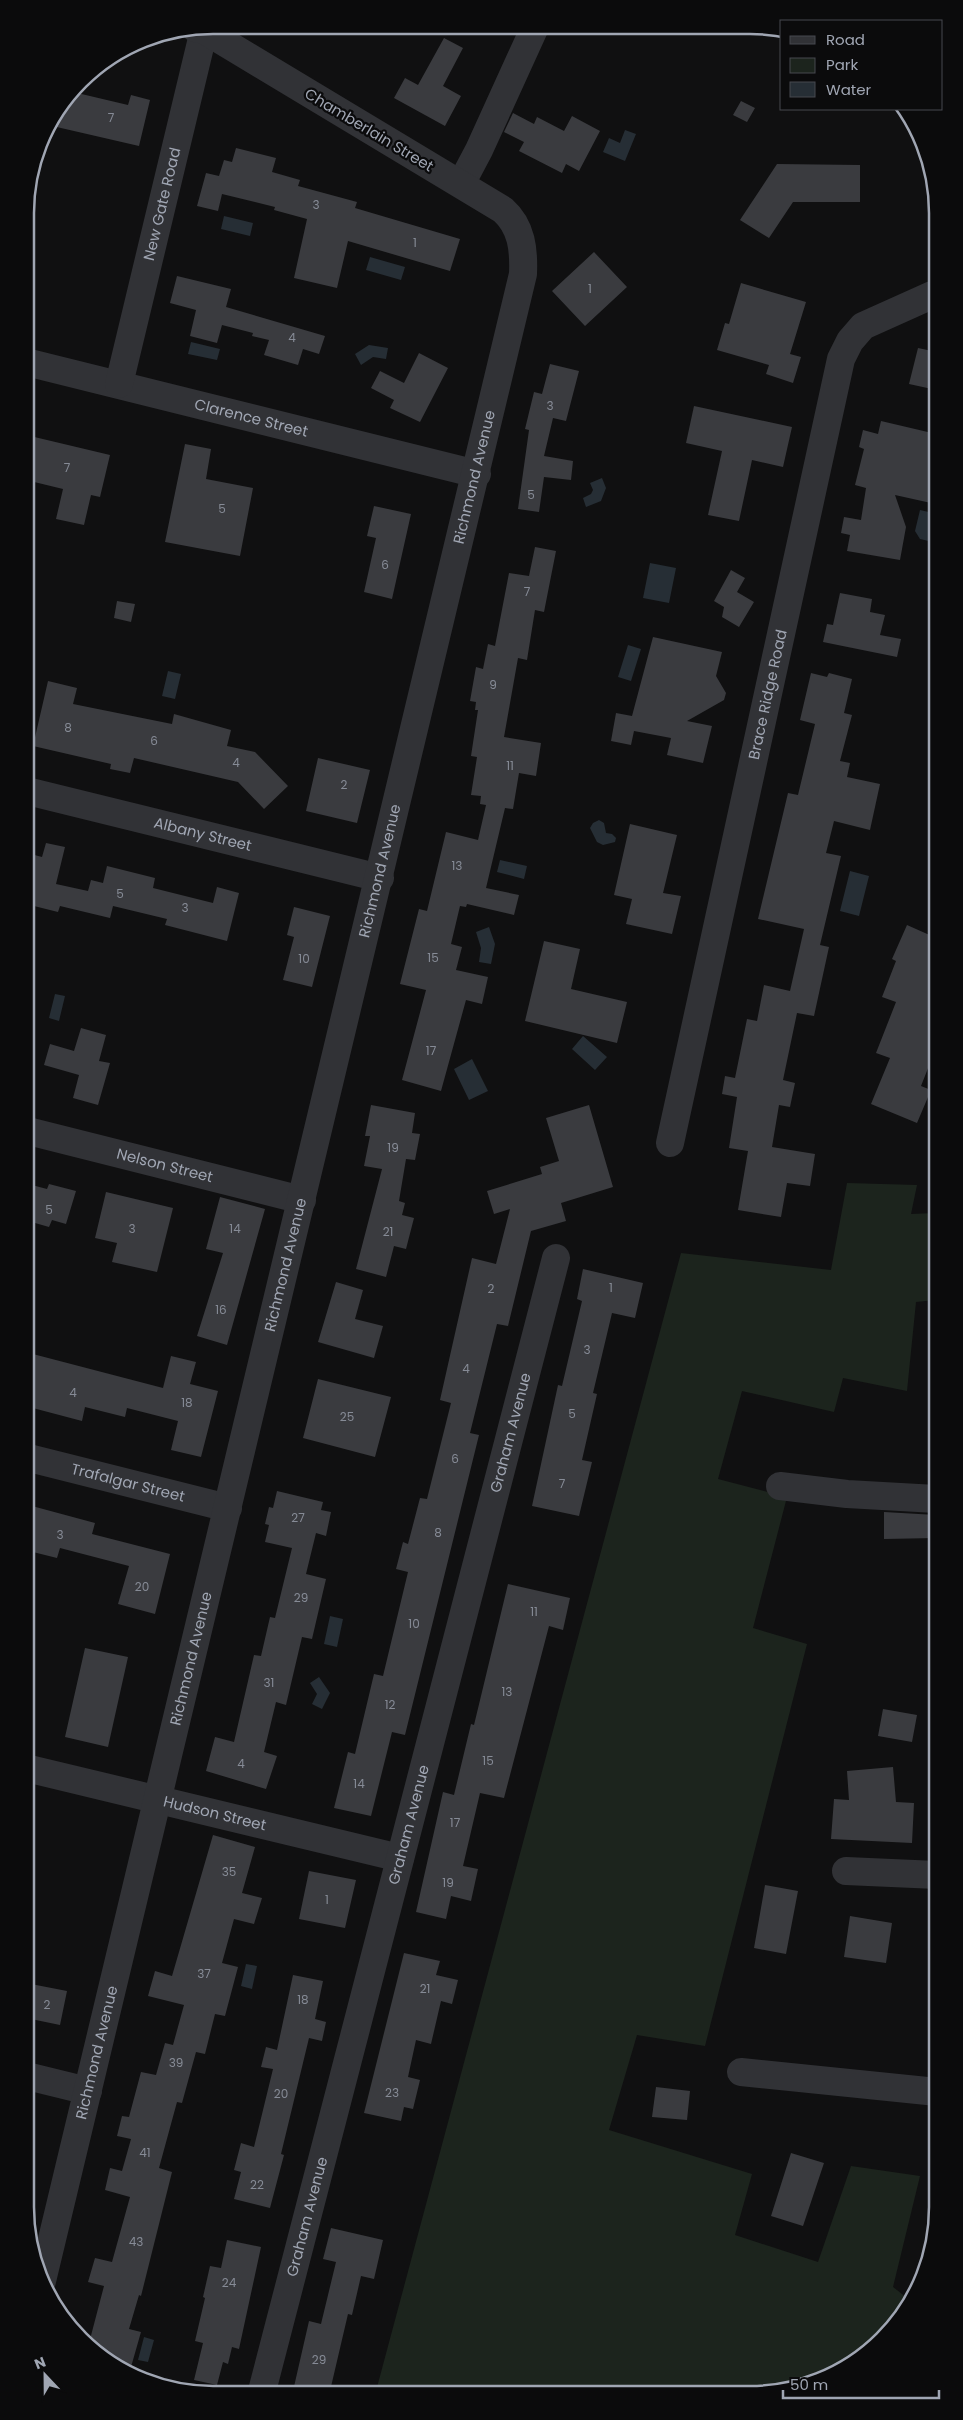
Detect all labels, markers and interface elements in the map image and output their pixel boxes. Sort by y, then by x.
legend [780,20,943,110]
text: Road [826,29,865,50]
text: Park [826,54,858,75]
text: Water [826,79,872,100]
street label: Chamberlain Street [301,83,438,176]
house number: 7 [108,109,115,126]
street label: New Gate Road [138,145,185,263]
house number: 3 [312,196,320,213]
house number: 1 [413,234,417,251]
house number: 1 [588,280,592,297]
house number: 4 [288,329,296,346]
street label: Clarence Street [192,393,310,442]
house number: 3 [546,397,554,414]
street label: Richmond Avenue [448,408,500,546]
house number: 7 [64,459,71,476]
house number: 5 [527,486,535,503]
house number: 5 [218,500,226,517]
house number: 6 [381,556,389,573]
house number: 7 [524,583,531,600]
street label: Brace Ridge Road [743,627,792,762]
house number: 9 [489,676,497,693]
house number: 8 [64,719,72,736]
house number: 6 [150,732,158,749]
house number: 4 [232,754,240,771]
house number: 11 [506,757,514,774]
house number: 2 [341,776,348,793]
street label: Richmond Avenue [353,802,406,940]
street label: Albany Street [152,812,254,856]
house number: 13 [452,857,462,874]
house number: 5 [116,885,124,902]
house number: 3 [181,899,189,916]
house number: 15 [427,949,439,966]
house number: 10 [298,950,310,967]
house number: 17 [426,1042,437,1059]
house number: 19 [387,1139,399,1156]
street label: Nelson Street [114,1143,215,1187]
street label: Richmond Avenue [259,1196,311,1334]
house number: 5 [45,1201,53,1218]
house number: 3 [128,1220,136,1237]
house number: 14 [229,1220,241,1237]
house number: 21 [383,1223,393,1240]
house number: 1 [609,1279,613,1296]
house number: 2 [488,1280,495,1297]
house number: 16 [215,1301,227,1318]
house number: 3 [583,1341,591,1358]
house number: 4 [462,1360,470,1377]
street label: Graham Avenue [485,1370,536,1495]
house number: 4 [69,1384,77,1401]
house number: 18 [181,1394,193,1411]
house number: 5 [568,1405,576,1422]
house number: 25 [340,1408,354,1425]
house number: 6 [451,1450,459,1467]
street label: Trafalgar Street [69,1458,187,1507]
house number: 7 [559,1475,566,1492]
house number: 27 [291,1509,305,1526]
house number: 8 [434,1524,442,1541]
house number: 3 [56,1526,64,1543]
house number: 20 [135,1578,149,1595]
house number: 29 [294,1589,308,1606]
street label: Richmond Avenue [165,1590,217,1727]
house number: 11 [530,1603,538,1620]
house number: 10 [408,1615,420,1632]
house number: 31 [264,1674,274,1691]
house number: 13 [502,1683,512,1700]
house number: 12 [385,1696,395,1713]
house number: 15 [482,1752,494,1769]
house number: 4 [237,1755,245,1772]
street label: Graham Avenue [383,1762,434,1887]
house number: 14 [353,1775,365,1792]
street label: Hudson Street [161,1790,268,1835]
house number: 17 [450,1814,461,1831]
house number: 35 [222,1863,236,1880]
house number: 19 [442,1874,454,1891]
house number: 1 [325,1891,329,1908]
house number: 37 [197,1965,211,1982]
house number: 21 [420,1980,430,1997]
street label: Richmond Avenue [70,1983,122,2121]
house number: 18 [297,1991,309,2008]
house number: 2 [44,1996,51,2013]
house number: 39 [169,2054,183,2071]
house number: 23 [385,2084,399,2101]
house number: 20 [274,2085,288,2102]
house number: 41 [139,2144,151,2161]
street label: Graham Avenue [281,2154,332,2279]
house number: 22 [250,2176,264,2193]
house number: 43 [129,2233,143,2250]
house number: 24 [222,2274,237,2291]
north arrow [20,2350,70,2400]
house number: 29 [312,2351,326,2368]
text: N [32,2352,49,2374]
scale bar [783,2368,939,2400]
text: 50 m [790,2374,828,2395]

